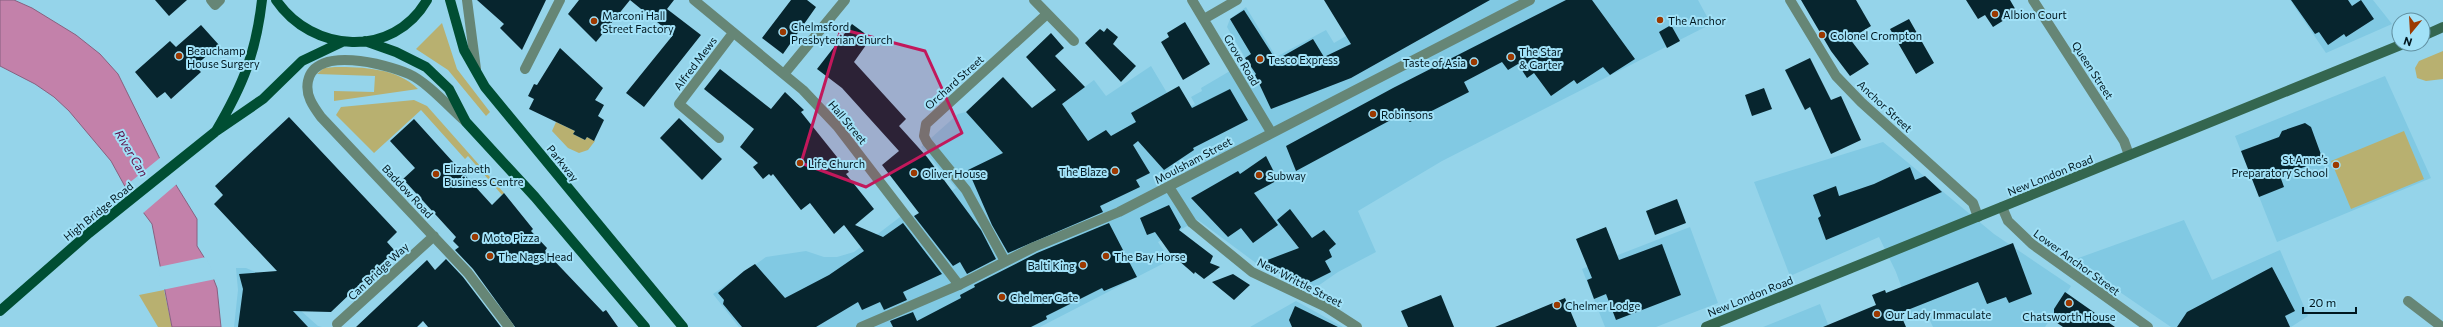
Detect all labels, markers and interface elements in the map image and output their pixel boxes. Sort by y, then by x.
place label: Albion Court [2003,8,2067,21]
place label: Marconi Hall Street Factory [602,9,674,35]
marker: Albion Court [1990,9,2000,19]
north arrow [2391,12,2431,52]
place label: The Anchor [1668,14,1726,27]
marker: The Anchor [1655,15,1665,25]
marker: Marconi Hall Street Factory [589,16,599,26]
place label: Chelmsford Presbyterian Church [791,20,893,46]
marker: Chelmsford Presbyterian Church [778,27,788,37]
place label: Colonel Crompton [1830,29,1922,42]
marker: Colonel Crompton [1817,30,1827,40]
street label: Grove Road [1222,32,1262,88]
street label: Alfred Mews [671,34,719,92]
text: N [2402,35,2414,49]
street label: Queen Street [2070,39,2117,102]
place label: Beauchamp House Surgery [187,44,260,70]
place label: The Star & Garter [1519,45,1563,71]
marker: Beauchamp House Surgery [174,51,184,61]
street label: Orchard Street [922,52,986,112]
marker: The Star & Garter [1506,52,1516,62]
place label: Tesco Express [1268,53,1338,66]
marker: Tesco Express [1255,54,1265,64]
place label: Taste of Asia [1403,56,1466,69]
marker: Taste of Asia [1469,57,1479,67]
street label: Anchor Street [1855,77,1915,135]
street label: Hall Street [826,98,870,147]
place label: Robinsons [1381,108,1433,121]
marker: Robinsons [1368,109,1378,119]
water label: River Can [113,127,151,179]
street label: Moulsham Street [1152,134,1234,186]
street label: Parkway [544,142,582,184]
street label: New London Road [2005,152,2095,198]
place label: St Anne’s Preparatory School [2231,153,2328,179]
place label: Life Church [808,157,865,170]
marker: Life Church [795,158,805,168]
marker: St Anne’s Preparatory School [2331,160,2341,170]
street label: Baddow Road [380,162,436,220]
place label: Elizabeth Business Centre [444,162,524,188]
place label: The Blaze [1059,165,1107,178]
marker: The Blaze [1110,166,1120,176]
place label: Oliver House [922,167,986,180]
marker: Oliver House [909,168,919,178]
marker: Elizabeth Business Centre [431,169,441,179]
place label: Subway [1267,169,1306,182]
marker: Subway [1254,170,1264,180]
street label: High Bridge Road [61,179,135,243]
street label: Lower Anchor Street [2031,226,2123,298]
place label: Moto Pizza [483,231,540,244]
marker: Moto Pizza [470,232,480,242]
street label: Can Bridge Way [345,239,411,302]
place label: The Nags Head [498,250,573,263]
place label: The Bay Horse [1114,250,1186,263]
marker: The Nags Head [485,251,495,261]
marker: The Bay Horse [1101,251,1111,261]
street label: New Writtle Street [1255,255,1345,309]
place label: Balti King [1027,259,1075,272]
marker: Balti King [1078,260,1088,270]
street label: New London Road [1705,273,1795,319]
scale bar [2303,289,2356,315]
place label: Chelmer Gate [1010,291,1079,304]
marker: Chelmer Gate [997,292,1007,302]
text: 20 m [2309,295,2336,309]
marker: Chatsworth House [2064,298,2074,308]
place label: Chelmer Lodge [1565,299,1640,312]
marker: Chelmer Lodge [1552,300,1562,310]
place label: Our Lady Immaculate [1885,308,1991,321]
marker: Our Lady Immaculate [1872,309,1882,319]
place label: Chatsworth House [2022,310,2116,323]

